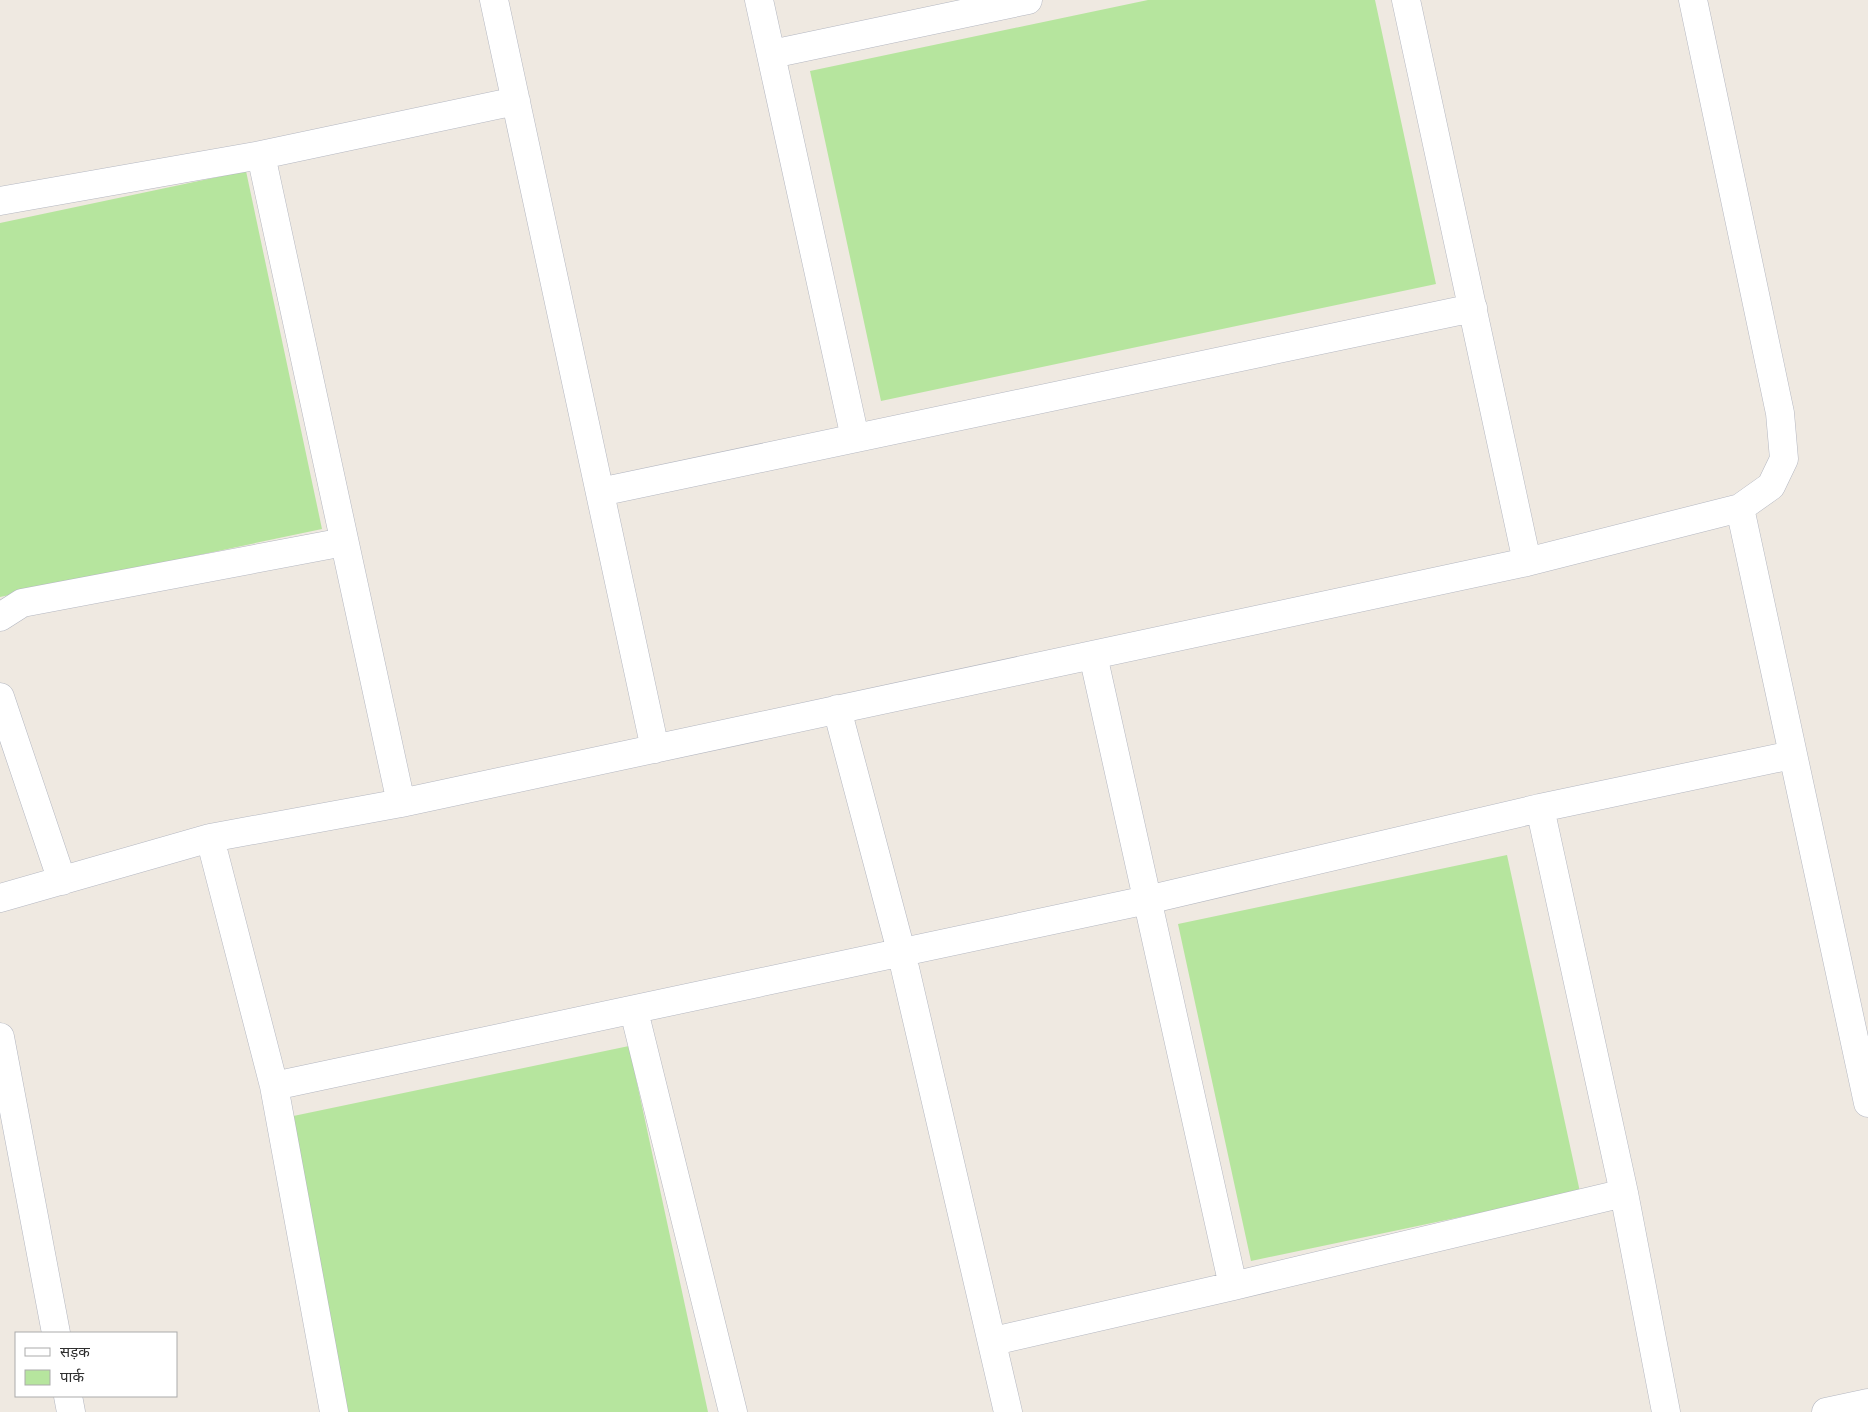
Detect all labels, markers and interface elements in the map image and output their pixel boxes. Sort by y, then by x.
legend [15,1332,178,1397]
text: सड़क [60,1342,90,1361]
text: पार्क [60,1367,84,1386]

